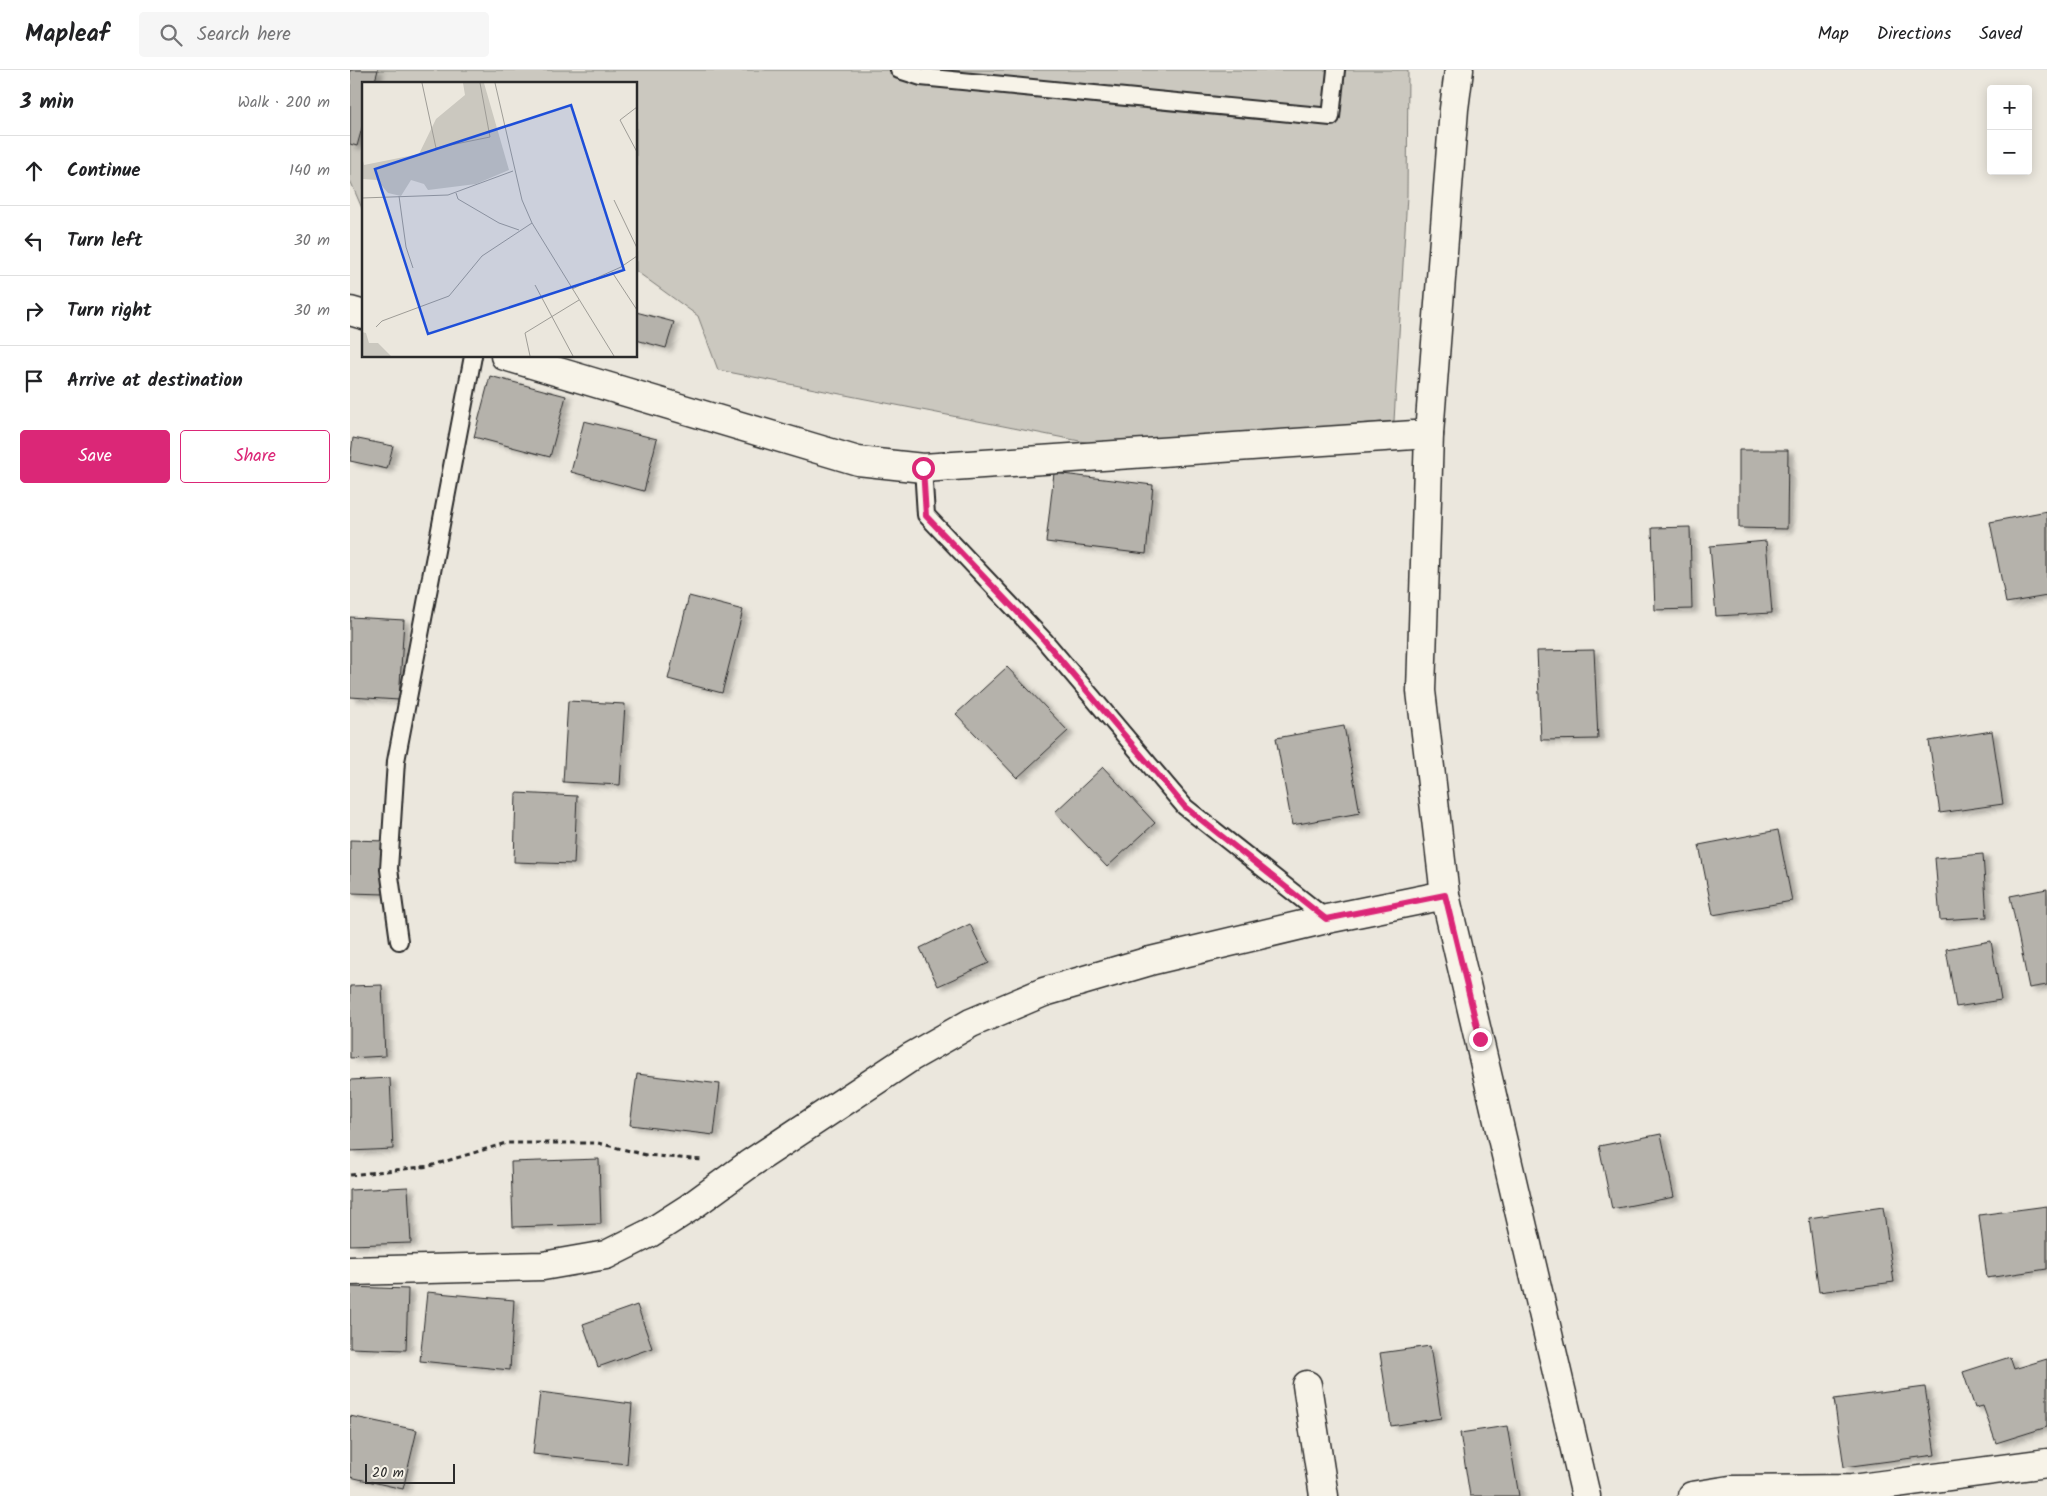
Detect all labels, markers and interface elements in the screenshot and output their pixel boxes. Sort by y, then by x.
search box [139,12,489,57]
text: Mapleaf [25,15,109,54]
text: Search here [197,20,291,50]
text: Map [1817,20,1849,49]
text: Directions [1877,20,1951,49]
text: Saved [1979,20,2022,49]
icon: search [157,21,185,49]
inset map [362,82,638,358]
map controls [1987,85,2032,175]
button: + [1987,85,2032,130]
text: 3 min [20,86,74,119]
text: Walk · 200 m [237,90,330,115]
button: − [1987,130,2032,175]
text: Continue [67,156,140,186]
icon: ahead [20,157,48,185]
text: 140 m [289,158,330,183]
text: Turn left [67,226,142,256]
icon: left [20,227,48,255]
text: 30 m [294,228,330,253]
text: Turn right [67,296,152,326]
icon: right [20,297,48,325]
text: 30 m [294,298,330,323]
text: Arrive at destination [67,366,243,396]
icon: arrive [20,367,48,395]
button: Save [20,430,170,483]
button: Share [180,430,330,483]
route start [912,457,935,480]
route end [1469,1028,1492,1051]
scale bar [365,1461,455,1484]
text: 20 m [372,1462,404,1484]

